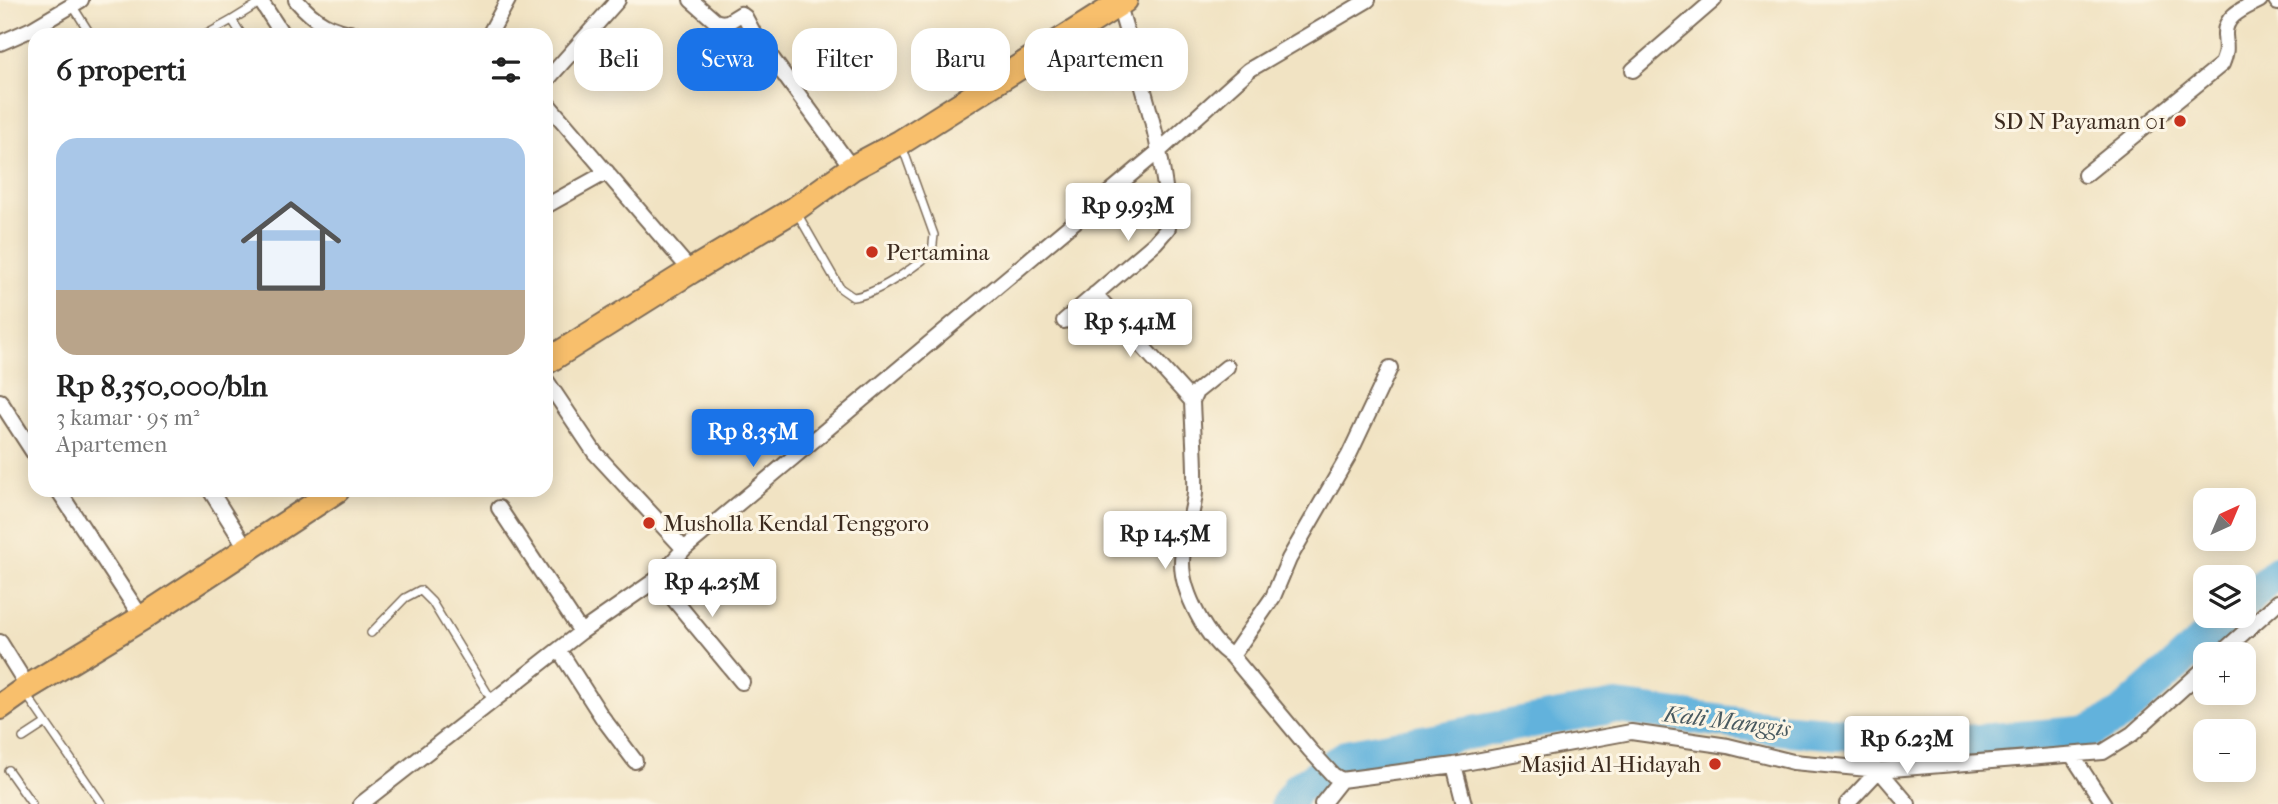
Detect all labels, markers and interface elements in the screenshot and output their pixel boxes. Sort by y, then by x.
chip: Beli [574,28,663,91]
chip: Sewa [677,28,778,91]
chip: Filter [792,28,897,91]
chip: Baru [911,28,1010,91]
chip: Apartemen [1024,28,1188,91]
icon: filters [487,51,525,89]
text: 6 properti [56,53,186,88]
place label: SD N Payaman 01 [1994,108,2166,135]
marker: SD N Payaman 01 [2172,113,2188,129]
icon: home [228,183,354,309]
pin: Rp 9.93M [1056,184,1200,243]
text: Rp 9.93M [1082,192,1174,219]
place label: Pertamina [886,239,990,266]
marker: Pertamina [864,244,880,260]
pin: Rp 5.41M [1058,300,1202,359]
text: Rp 5.41M [1084,308,1176,335]
text: Rp 8,350,000/bln [56,369,268,404]
text: 3 kamar · 95 m² [56,404,199,431]
pin: Rp 8.35M [681,410,825,469]
text: Rp 8.35M [708,418,798,445]
text: Apartemen [56,431,167,458]
north arrow [2193,488,2256,551]
map controls [2193,488,2256,782]
place label: Musholla Kendal Tenggoro [663,510,929,537]
pin: Rp 14.5M [1093,512,1237,571]
marker: Musholla Kendal Tenggoro [641,515,657,531]
text: Rp 14.5M [1120,520,1210,547]
pin: Rp 4.25M [640,560,784,619]
button: layers [2193,565,2256,628]
text: Rp 4.25M [664,568,760,595]
button: + [2193,642,2256,705]
water label: Kali Manggis [1660,699,1793,743]
pin: Rp 6.23M [1835,716,1979,776]
button: − [2193,719,2256,782]
text: Rp 6.23M [1860,725,1954,752]
place label: Masjid Al-Hidayah [1520,751,1701,778]
marker: Masjid Al-Hidayah [1707,756,1723,772]

